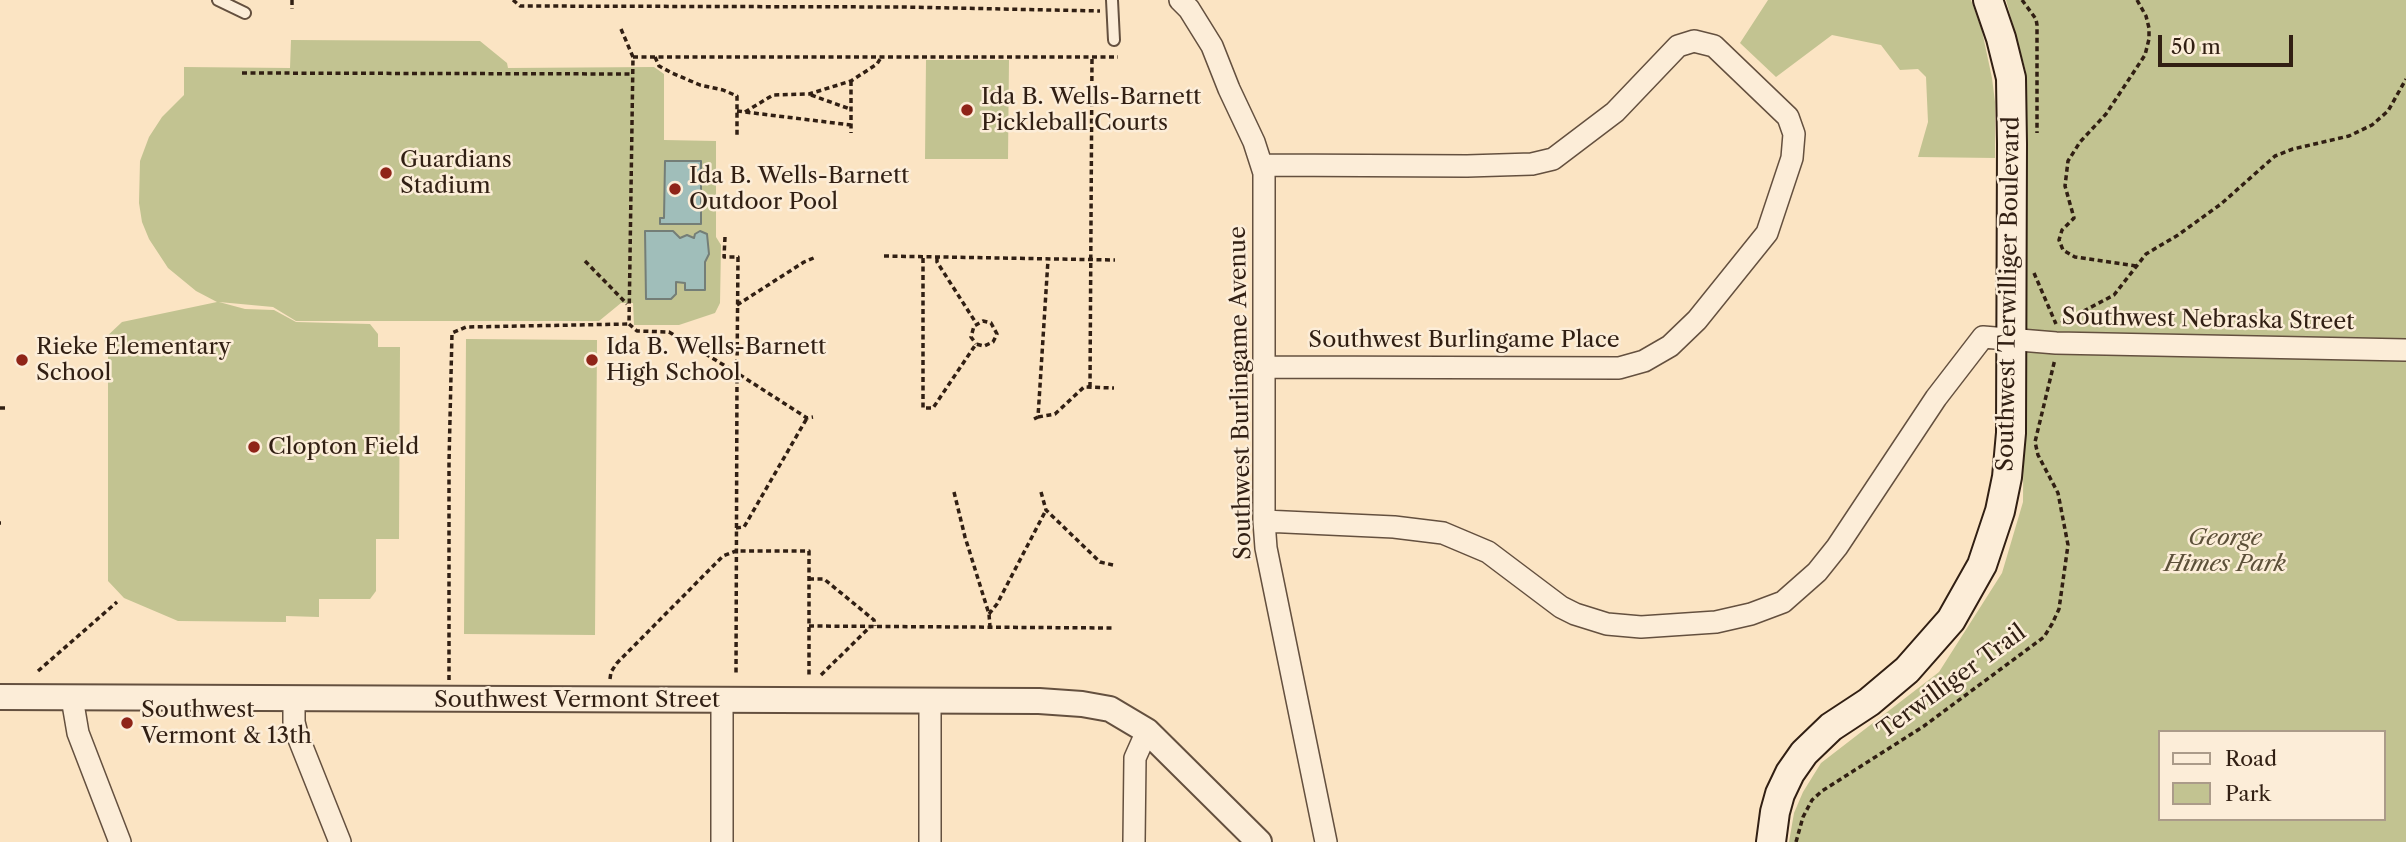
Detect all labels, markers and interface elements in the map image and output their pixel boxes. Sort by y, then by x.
scale bar [2161,21,2296,65]
text: 50 m [2171,34,2221,59]
place label: Ida B. Wells-Barnett Pickleball Courts [981,83,1201,137]
marker: Ida B. Wells-Barnett Pickleball Courts [959,102,975,118]
street label: Southwest Terwilliger Boulevard [1992,116,2026,472]
place label: Guardians Stadium [400,146,512,200]
place label: Ida B. Wells-Barnett Outdoor Pool [689,162,909,216]
marker: Guardians Stadium [378,165,394,181]
marker: Ida B. Wells-Barnett Outdoor Pool [667,181,683,197]
street label: Southwest Burlingame Avenue [1224,226,1258,560]
street label: Southwest Nebraska Street [2061,304,2355,336]
street label: Southwest Burlingame Place [1308,326,1620,354]
place label: Rieke Elementary School [36,333,231,387]
place label: Ida B. Wells-Barnett High School [606,333,826,387]
marker: Rieke Elementary School [14,352,30,368]
marker: Ida B. Wells-Barnett High School [584,352,600,368]
place label: Clopton Field [268,433,419,461]
marker: Clopton Field [246,439,262,455]
park label: George Himes Park [2164,524,2286,578]
street label: Terwilliger Trail [1873,619,2031,745]
street label: Southwest Vermont Street [434,686,720,714]
place label: Southwest Vermont & 13th [141,696,312,750]
marker: Southwest Vermont & 13th [119,715,135,731]
legend [2158,730,2385,821]
text: Road [2225,746,2277,771]
text: Park [2225,781,2271,806]

